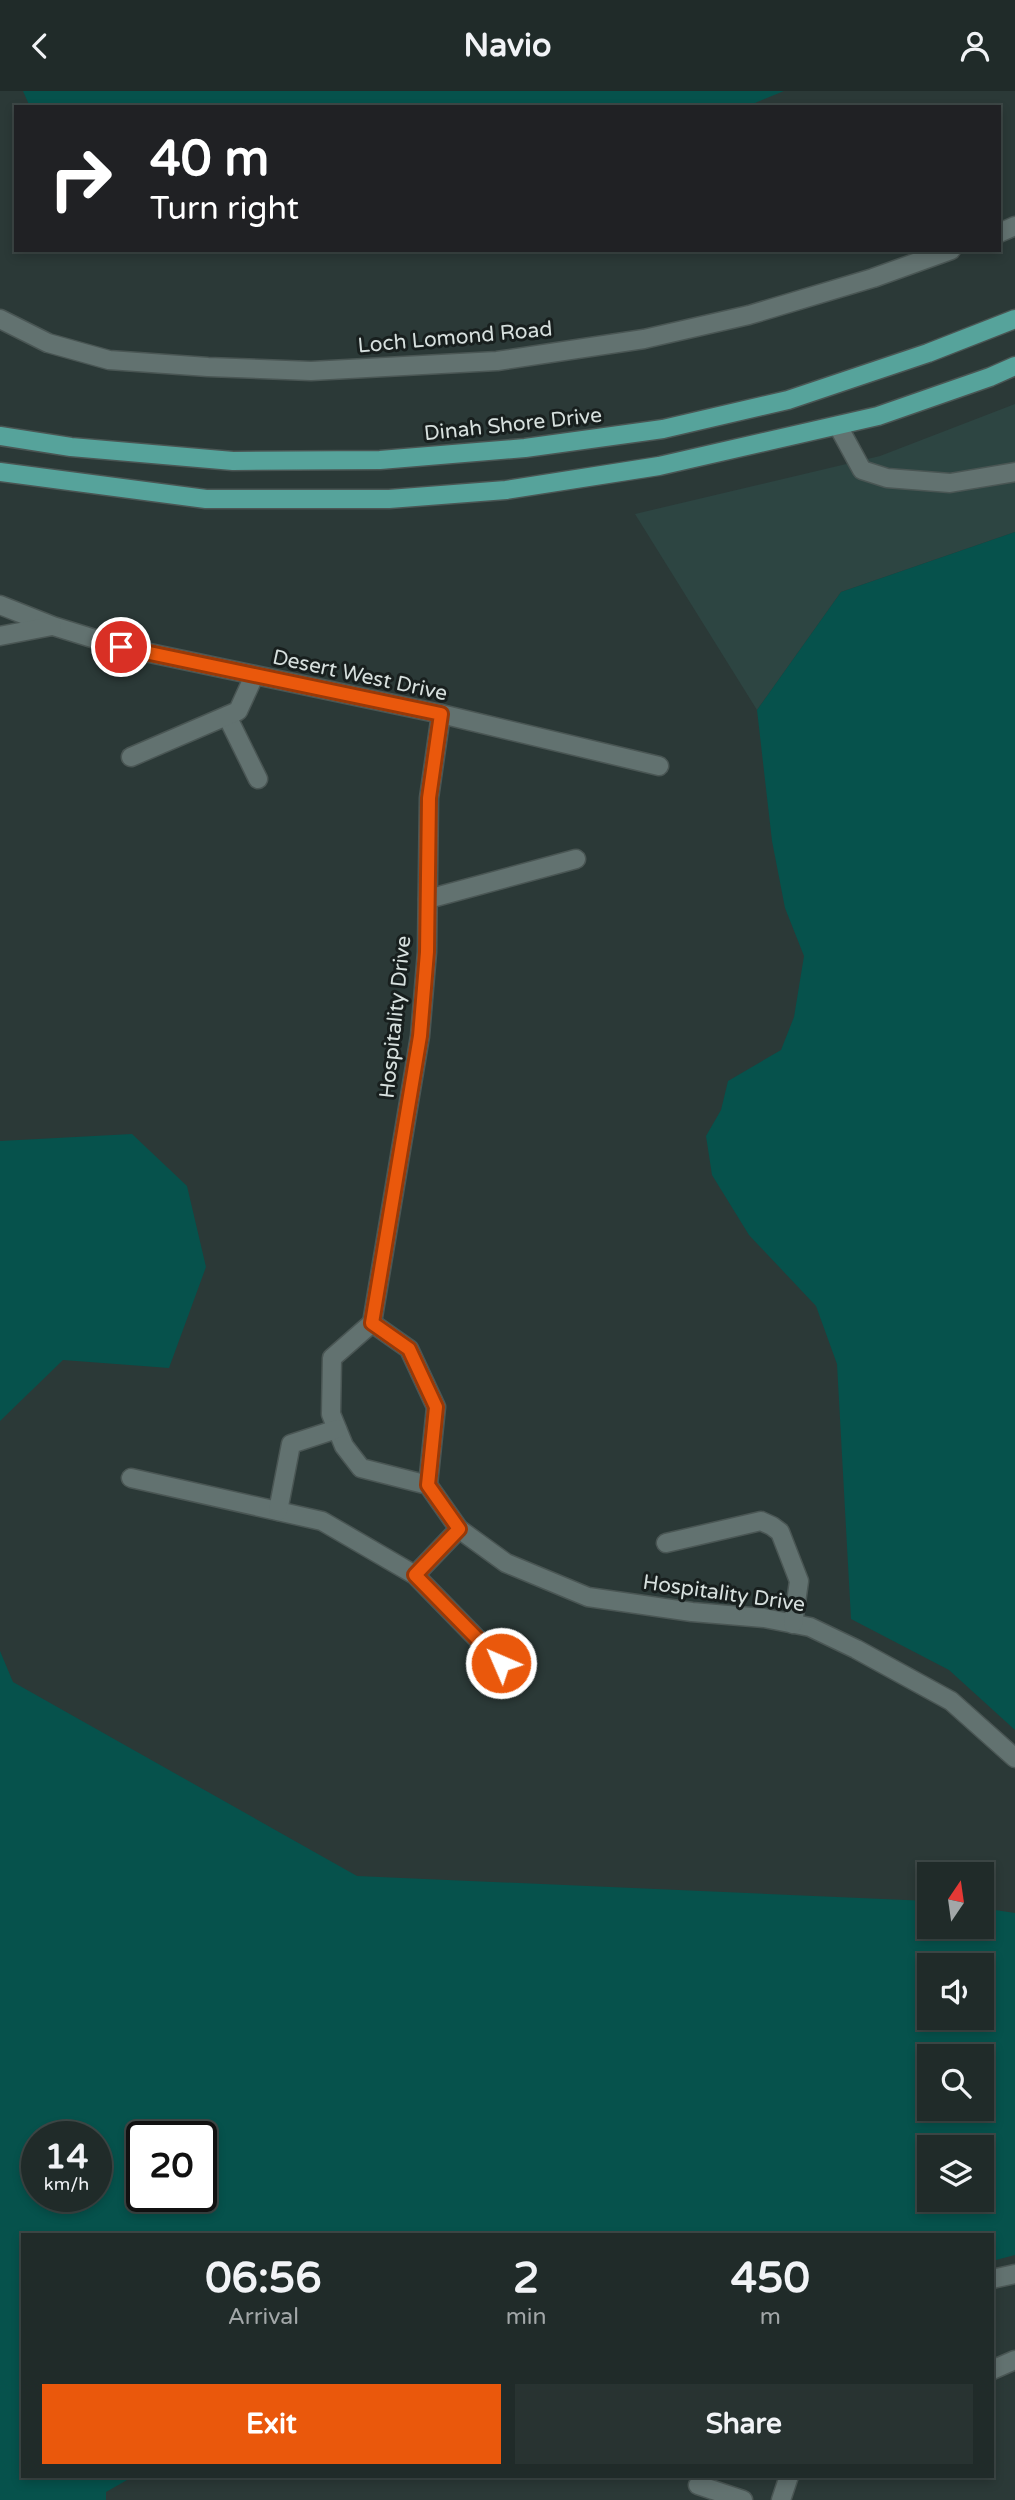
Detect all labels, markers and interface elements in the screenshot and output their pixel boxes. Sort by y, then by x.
icon: back [21,27,59,65]
text: Navio [464,27,551,65]
icon: person [956,27,994,65]
text: 40 m [150,130,269,189]
icon: right [35,133,126,224]
text: Turn right [150,190,299,228]
street label: Loch Lomond Road [357,317,554,358]
street label: Dinah Shore Drive [423,403,603,446]
pin [91,617,151,677]
icon: arrive [102,628,140,666]
street label: Desert West Drive [270,645,450,706]
street label: Hospitality Drive [375,934,416,1100]
street label: Hospitality Drive [641,1570,807,1617]
position arrow [464,1626,538,1700]
north arrow [917,1862,994,1939]
map controls [917,1862,994,2212]
button: sound [917,1953,994,2030]
button: search [917,2044,994,2121]
speed limit sign: 20 [126,2121,217,2212]
button: layers [917,2135,994,2212]
text: 14 [45,2136,88,2178]
text: km/h [44,2173,89,2195]
text: 06:56 [205,2253,322,2304]
text: 2 [513,2253,539,2304]
text: 450 [731,2253,810,2304]
text: Arrival [228,2303,299,2331]
text: min [506,2303,547,2331]
text: m [760,2303,781,2331]
button: Exit [42,2384,501,2464]
button: Share [515,2384,973,2464]

